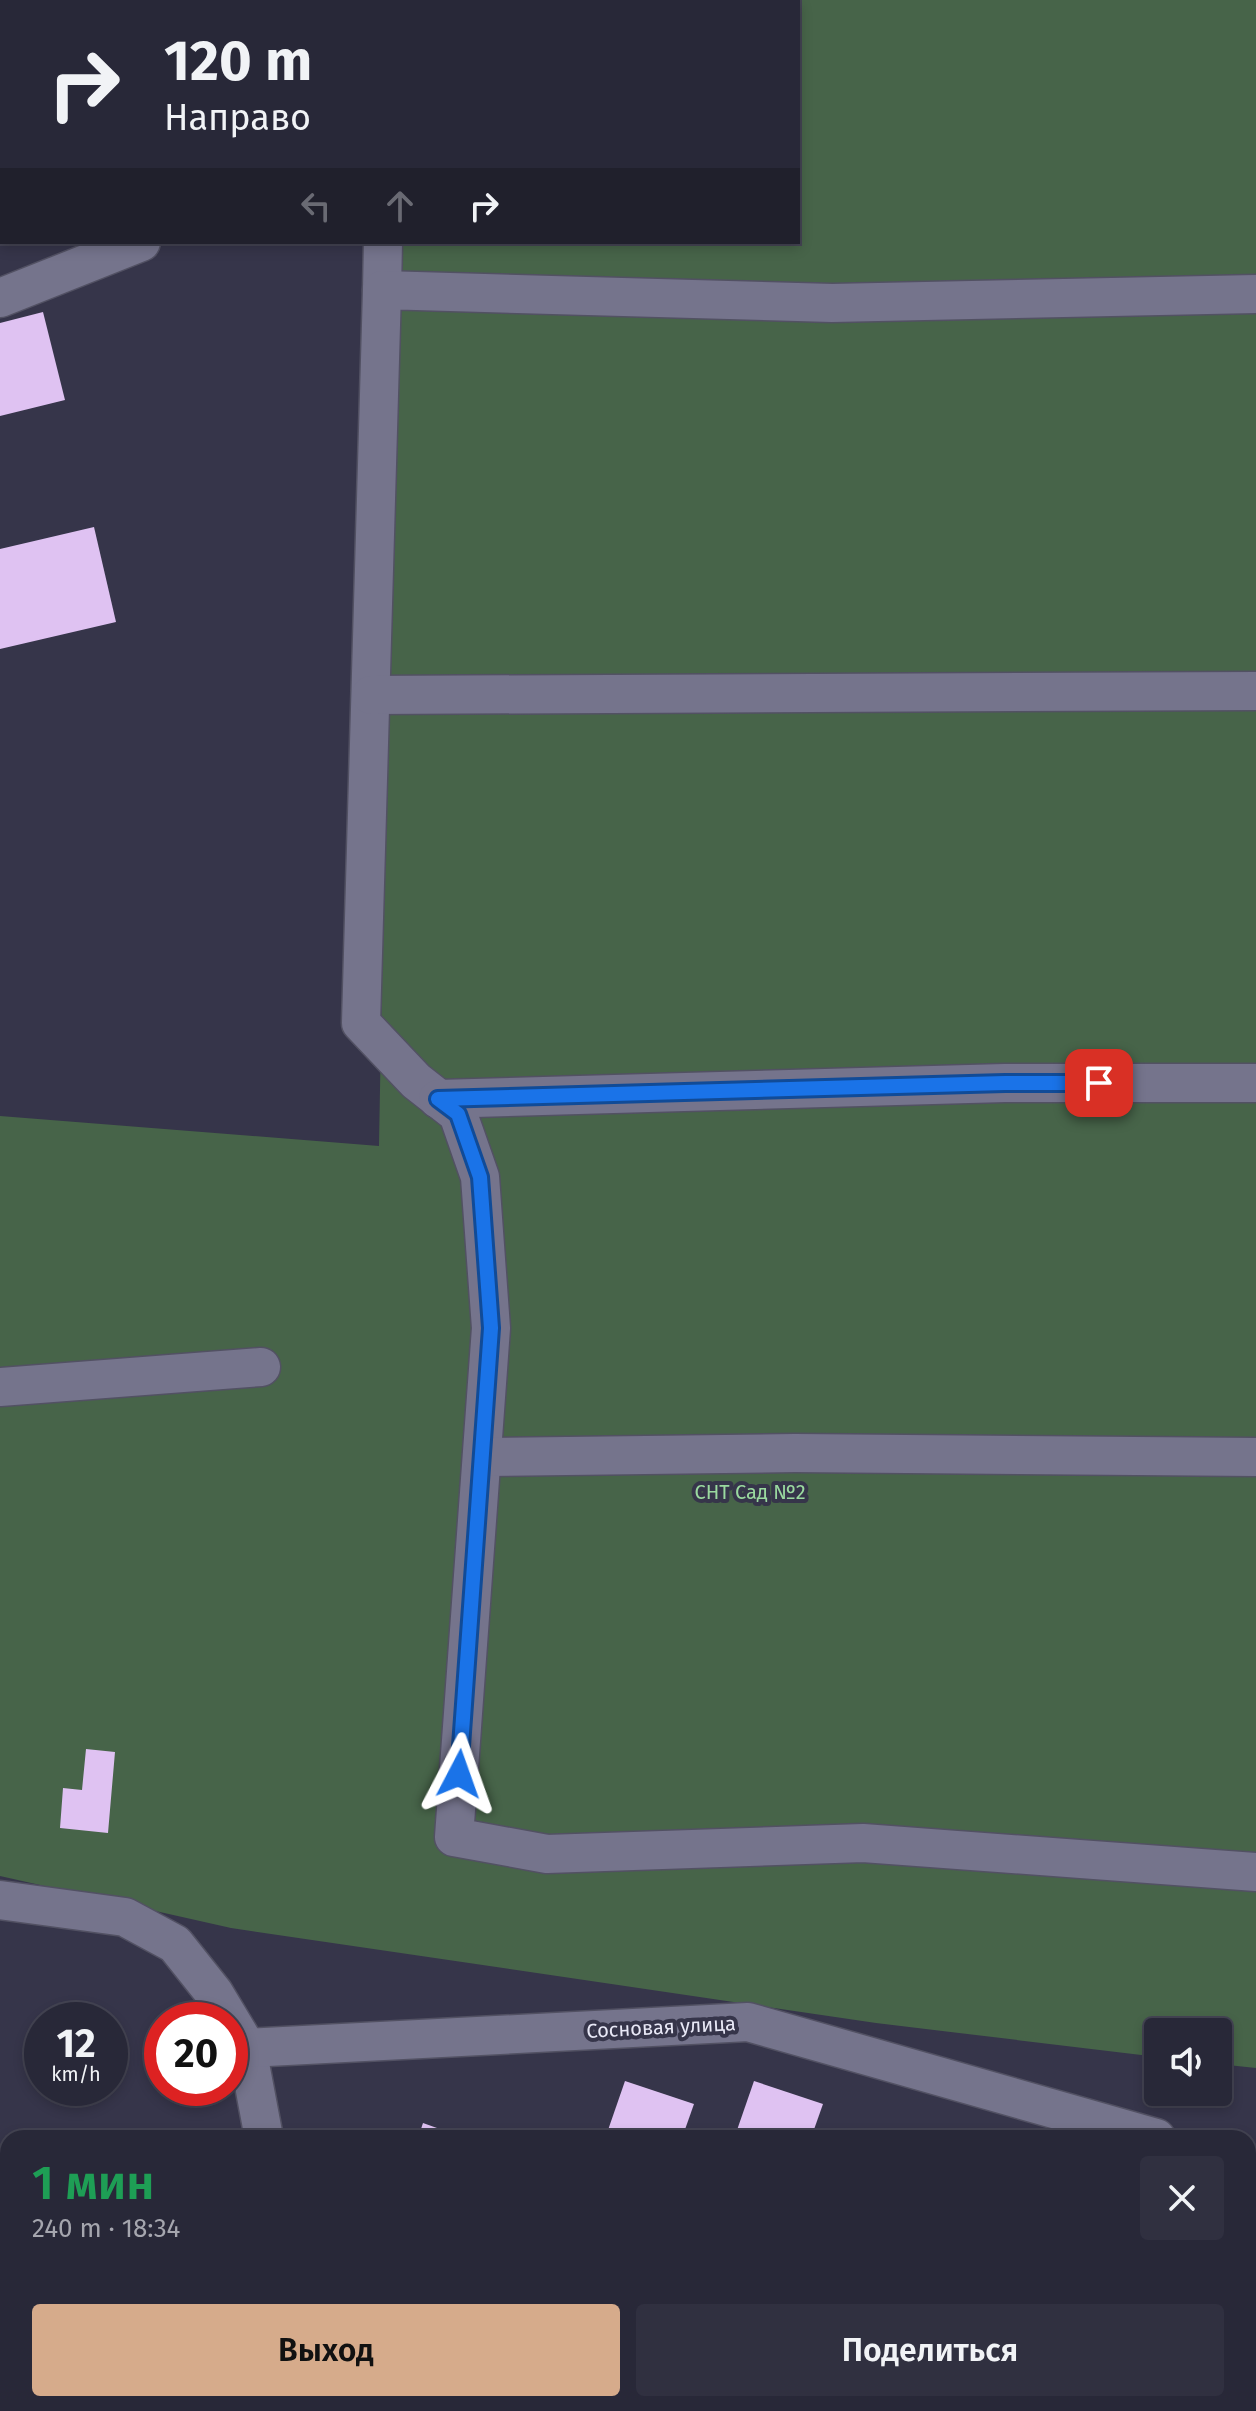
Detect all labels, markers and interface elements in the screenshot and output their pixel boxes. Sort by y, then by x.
text: 120 m [164,28,312,95]
icon: right [32,32,136,136]
text: Направо [164,96,311,140]
icon: left [294,184,338,228]
icon: ahead [378,184,422,228]
icon: right [462,184,506,228]
pin [1065,1049,1133,1117]
icon: arrive [1077,1061,1121,1105]
park label: СНТ Сад №2 [694,1480,806,1504]
position arrow [417,1732,501,1816]
speed limit sign: 20 [144,2002,248,2106]
street label: Сосновая улица [586,2011,736,2043]
map controls [1144,2018,1232,2106]
button: sound [1144,2018,1232,2106]
text: 12 [56,2020,96,2068]
text: km/h [51,2062,101,2086]
text: 1 мин [32,2154,155,2212]
button: close [1140,2156,1224,2240]
text: 240 m · 18:34 [32,2213,180,2244]
button: Выход [32,2304,620,2396]
button: Поделиться [636,2304,1224,2396]

